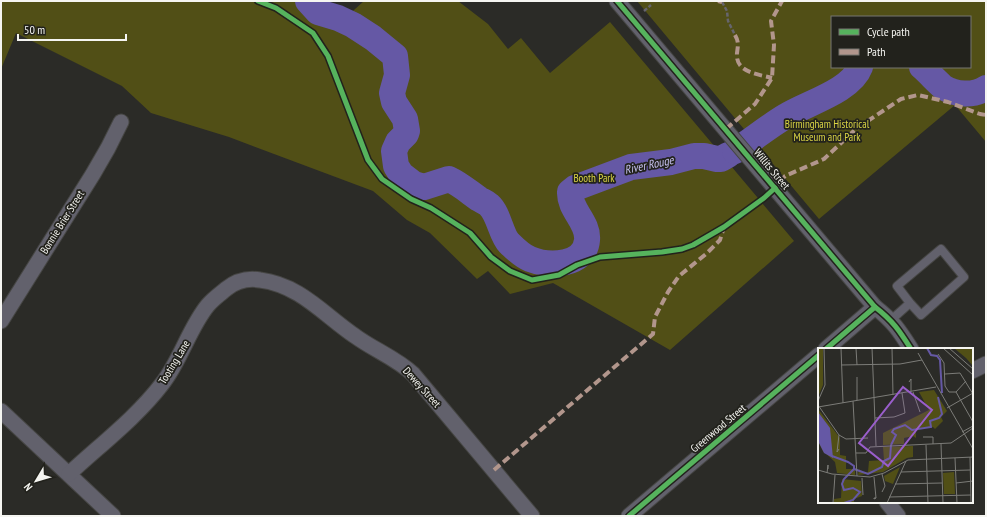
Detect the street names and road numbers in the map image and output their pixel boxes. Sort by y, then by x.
street label: Willits Street [751,146,793,192]
street label: Bonnie Brier Street [37,188,87,256]
street label: Tooting Lane [155,337,193,387]
street label: Dewey Street [400,364,444,410]
street label: Greenwood Street [687,401,749,455]

